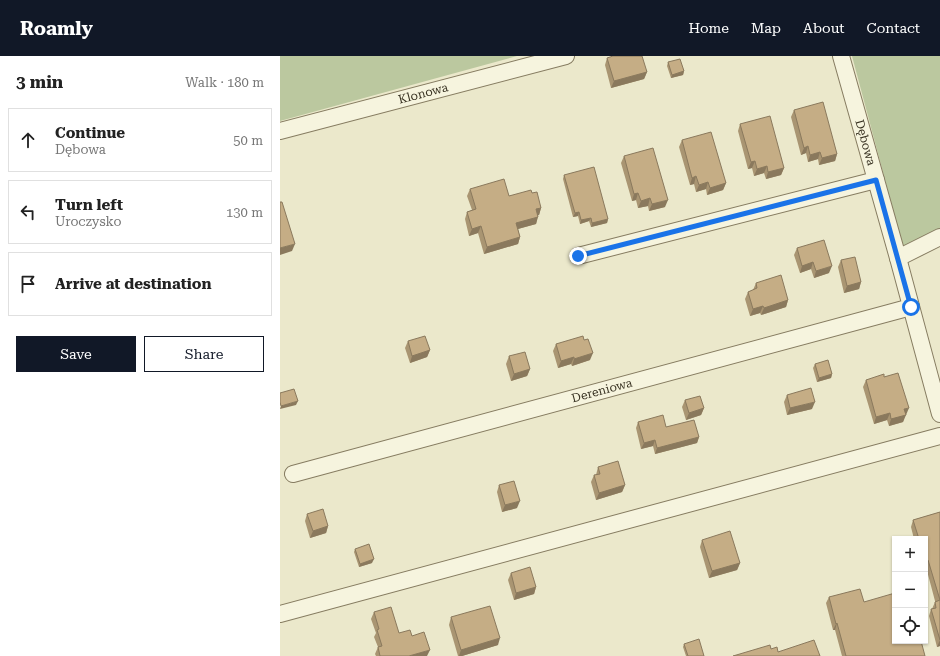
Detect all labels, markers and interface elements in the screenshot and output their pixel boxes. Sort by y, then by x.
text: Roamly [20,17,93,40]
text: Home [688,20,729,36]
text: Map [751,20,781,36]
text: About [803,20,845,36]
text: Contact [867,20,920,36]
text: 3 min [16,72,63,92]
text: Walk · 180 m [185,75,264,90]
street label: Klonowa [397,80,450,107]
street label: Dębowa [852,118,879,168]
text: Continue [55,124,125,142]
icon: ahead [17,129,39,151]
text: 50 m [233,133,263,148]
text: Dębowa [55,142,106,157]
text: Turn left [55,196,123,214]
icon: left [17,201,39,223]
text: 130 m [226,205,263,220]
text: Uroczysko [55,214,121,229]
route end [569,247,587,265]
icon: arrive [17,273,39,295]
text: Arrive at destination [55,275,211,293]
route start [902,298,920,316]
button: Save [16,336,136,372]
button: Share [144,336,264,372]
street label: Dereniowa [570,376,634,405]
map controls [892,536,928,644]
button: + [892,536,928,572]
button: − [892,572,928,608]
button: locate [892,608,928,644]

